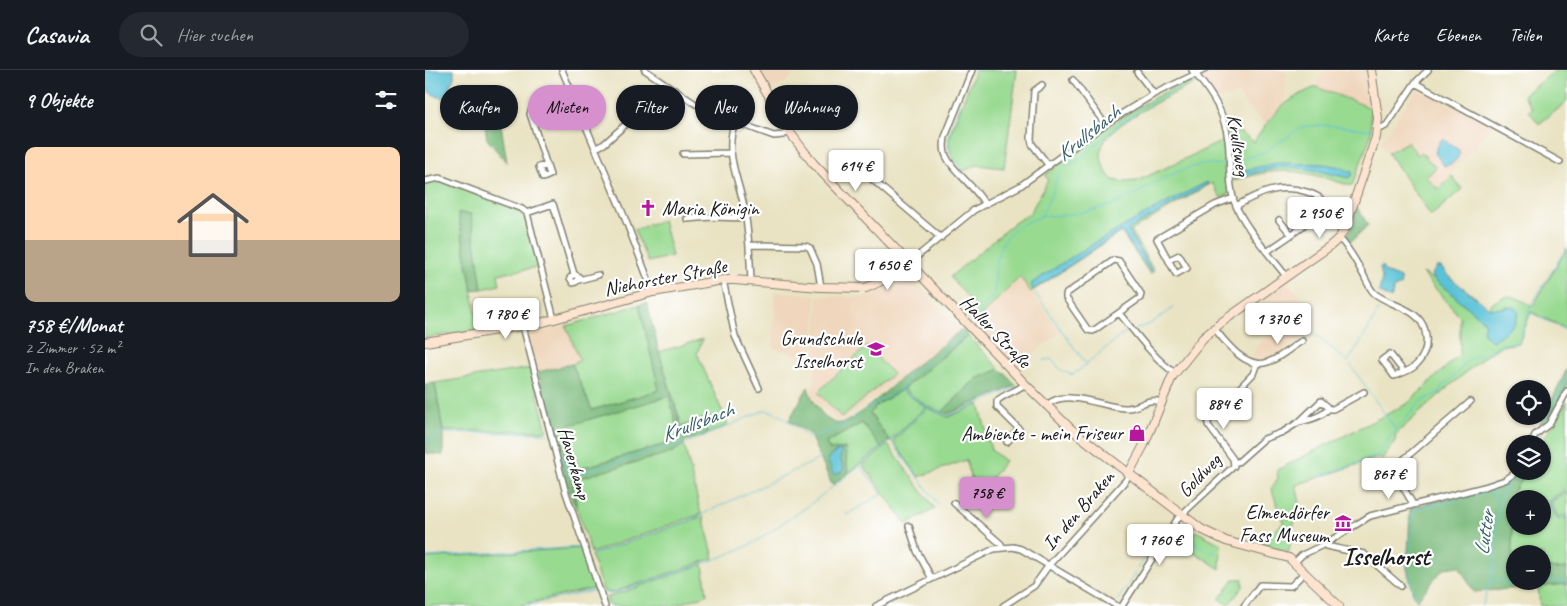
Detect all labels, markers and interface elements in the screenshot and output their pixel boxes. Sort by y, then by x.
search box [119,12,469,57]
text: Casavia [25,20,89,50]
icon: search [137,21,165,49]
text: Hier suchen [177,23,253,47]
text: Karte [1373,24,1408,46]
text: Ebenen [1436,24,1481,46]
text: Teilen [1509,24,1542,46]
chip: Kaufen [440,85,518,130]
chip: Mieten [528,85,606,130]
chip: Filter [616,85,685,130]
chip: Neu [695,85,755,130]
chip: Wohnung [765,85,858,130]
icon: filters [372,86,400,114]
text: 9 Objekte [25,87,93,113]
water label: Krullsbach [1051,98,1127,167]
street label: Krullsweg [1221,112,1256,180]
pin: 614 € [821,150,891,192]
text: 614 € [839,156,873,176]
icon: home [168,180,258,270]
place label: Maria Königin [662,196,760,221]
pin: 2 950 € [1274,196,1366,239]
church icon: Maria Königin [638,198,658,218]
text: 2 950 € [1298,203,1342,223]
pin: 1 650 € [842,248,934,291]
street label: Niehorster Straße [602,253,730,302]
text: 1 650 € [866,255,910,275]
street label: Haller Straße [955,290,1038,374]
pin: 1 780 € [460,298,552,340]
pin: 1 370 € [1232,302,1324,345]
text: 1 780 € [484,304,528,324]
text: 1 370 € [1256,309,1300,329]
text: 758 €/Monat [25,312,123,338]
place label: Grundschule Isselhorst [781,326,864,374]
text: 2 Zimmer · 52 m² [25,338,120,358]
school or university icon: Grundschule Isselhorst [866,339,886,359]
text: In den Braken [25,358,104,378]
map controls [1506,380,1551,590]
button: locate [1506,380,1551,425]
pin: 884 € [1189,388,1259,430]
text: 884 € [1208,394,1240,414]
water label: Krullsbach [657,396,739,448]
place label: Ambiente - mein Friseur [961,421,1125,446]
shop icon: Ambiente - mein Friseur [1127,423,1147,443]
street label: Haverkamp [552,424,597,504]
button: layers [1506,435,1551,480]
street label: Goldweg [1172,447,1227,503]
pin: 867 € [1354,458,1424,500]
street label: In den Braken [1037,464,1121,556]
text: 867 € [1373,464,1405,484]
pin: 758 € [952,476,1022,519]
text: 758 € [971,483,1003,503]
button: + [1506,490,1551,535]
place label: Elmendörfer Fass Museum [1240,500,1331,548]
water label: Lutter [1468,506,1500,557]
museum icon: Elmendörfer Fass Museum [1333,513,1353,533]
pin: 1 760 € [1114,524,1206,566]
text: 1 760 € [1138,530,1182,550]
district label: Isselhorst [1342,541,1432,573]
button: − [1506,545,1551,590]

